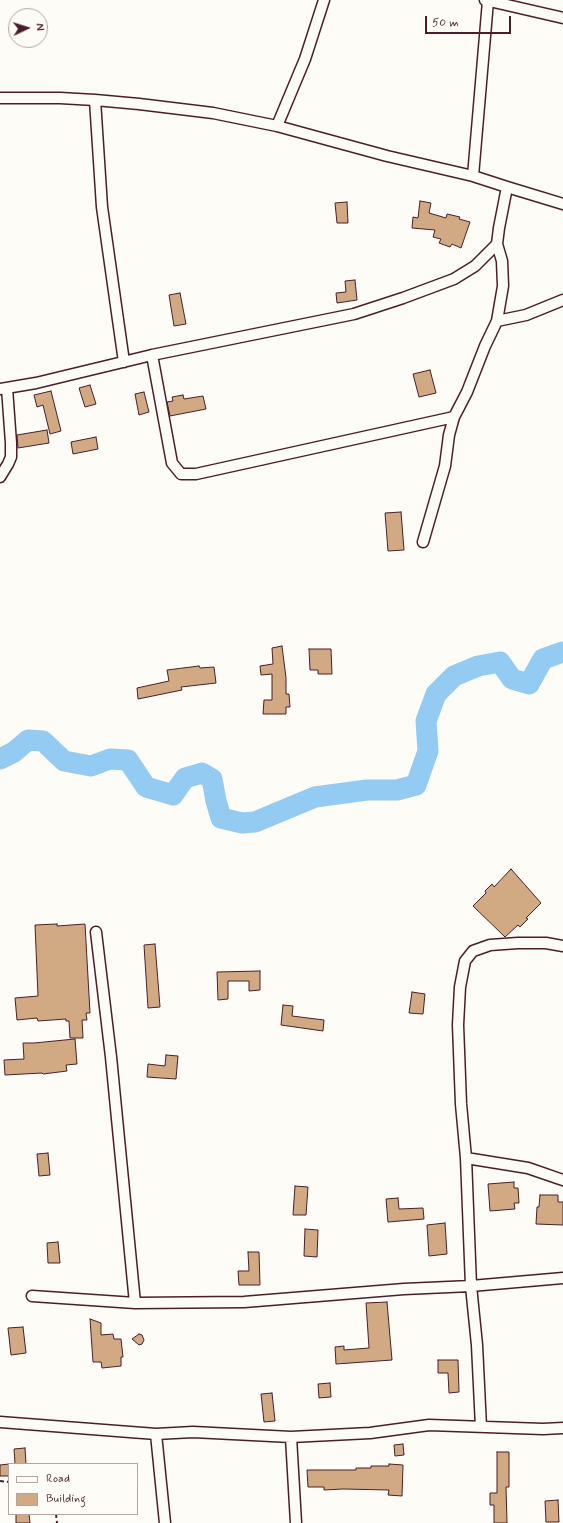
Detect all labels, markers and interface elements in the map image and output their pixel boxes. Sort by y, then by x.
north arrow [8,8,48,48]
scale bar [427,8,513,34]
text: 50 m [432,15,459,31]
text: N [32,23,46,31]
legend [8,1463,138,1515]
text: Road [46,1471,70,1487]
text: Building [46,1491,86,1507]

